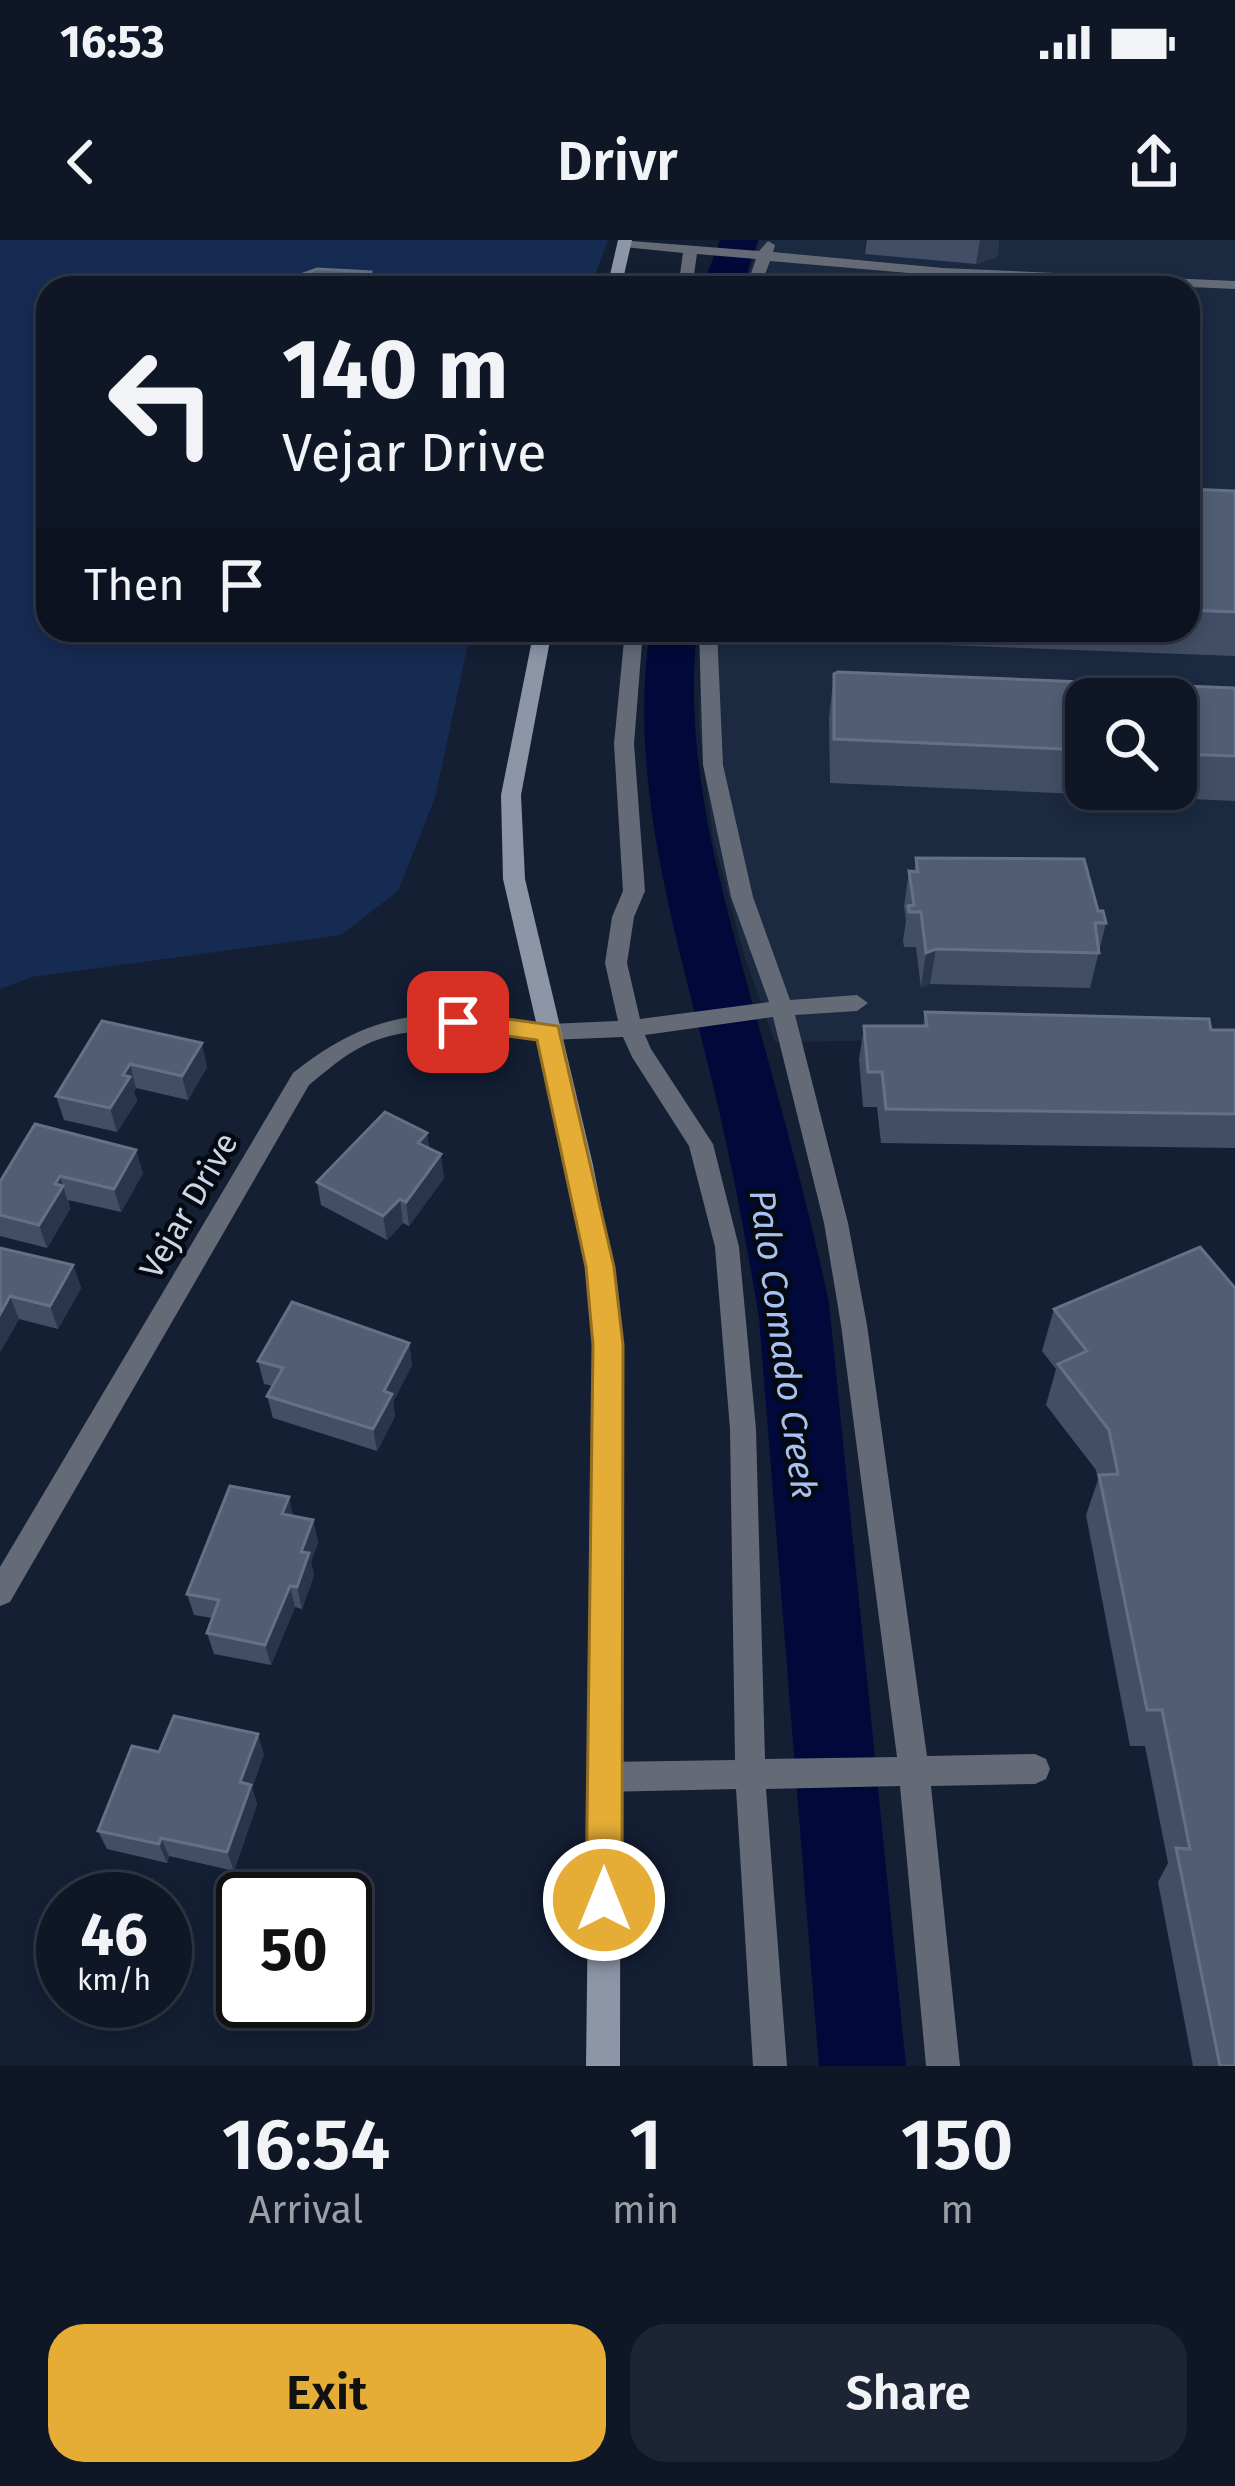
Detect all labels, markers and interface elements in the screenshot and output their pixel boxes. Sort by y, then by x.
text: 16:53 [60,15,165,69]
icon: back [48,129,114,195]
icon: share [1121,129,1187,195]
text: Drivr [557,130,678,194]
text: 140 m [282,319,508,420]
icon: left [84,324,240,480]
text: Vejar Drive [282,421,546,485]
icon: arrive [209,552,275,618]
text: Then [84,558,185,612]
map controls [1065,678,1197,810]
button: search [1065,678,1197,810]
pin [407,971,509,1073]
icon: arrive [425,989,491,1055]
street label: Vejar Drive [131,1126,247,1285]
water label: Palo Comado Creek [740,1187,826,1501]
position arrow [541,1837,667,1963]
speed limit sign: 50 [216,1872,372,2028]
text: 46 [80,1899,148,1971]
text: km/h [77,1962,151,1998]
text: 16:54 [222,2102,390,2188]
text: 1 [629,2102,662,2188]
text: 150 [901,2102,1013,2188]
text: Arrival [249,2187,363,2233]
text: min [612,2187,679,2233]
text: m [940,2187,974,2233]
button: Exit [48,2324,606,2462]
button: Share [630,2324,1187,2462]

